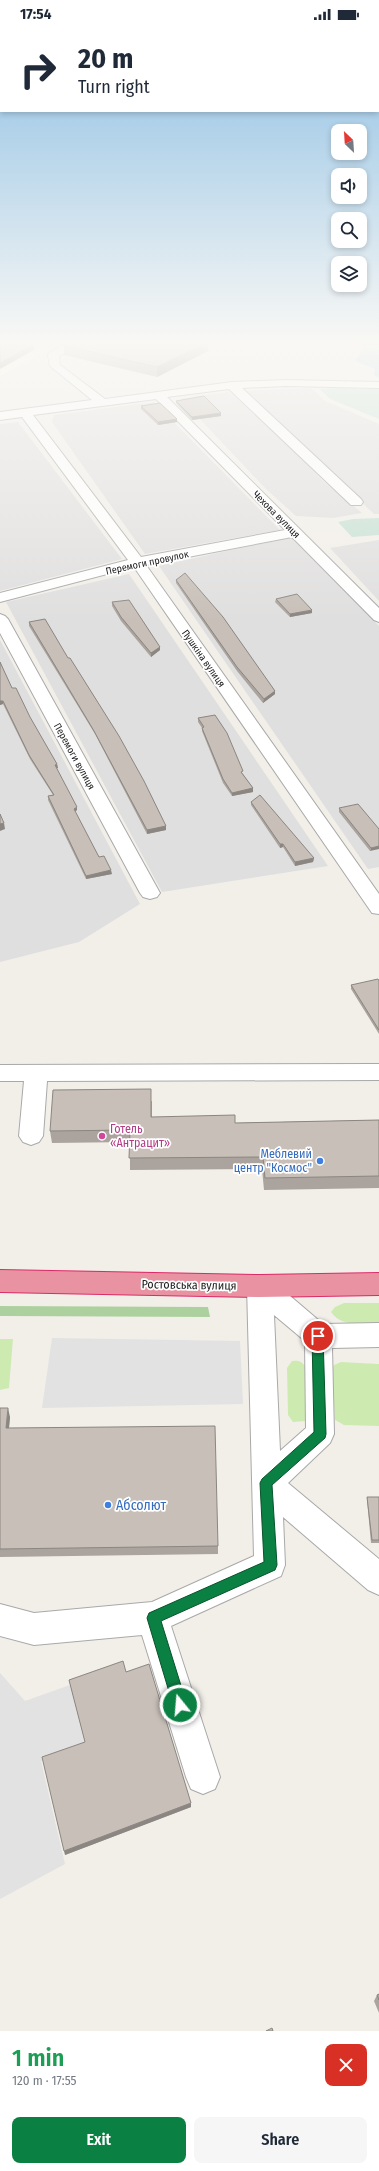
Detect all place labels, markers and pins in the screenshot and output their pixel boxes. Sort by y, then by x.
place label: Готель «Антрацит» [110,1122,170,1150]
marker: Готель «Антрацит» [97,1131,107,1141]
place label: Меблевий центр "Космос" [234,1147,312,1175]
marker: Меблевий центр "Космос" [315,1156,325,1166]
pin [301,1319,335,1353]
place label: Абсолют [116,1497,166,1514]
marker: Абсолют [103,1500,113,1510]

